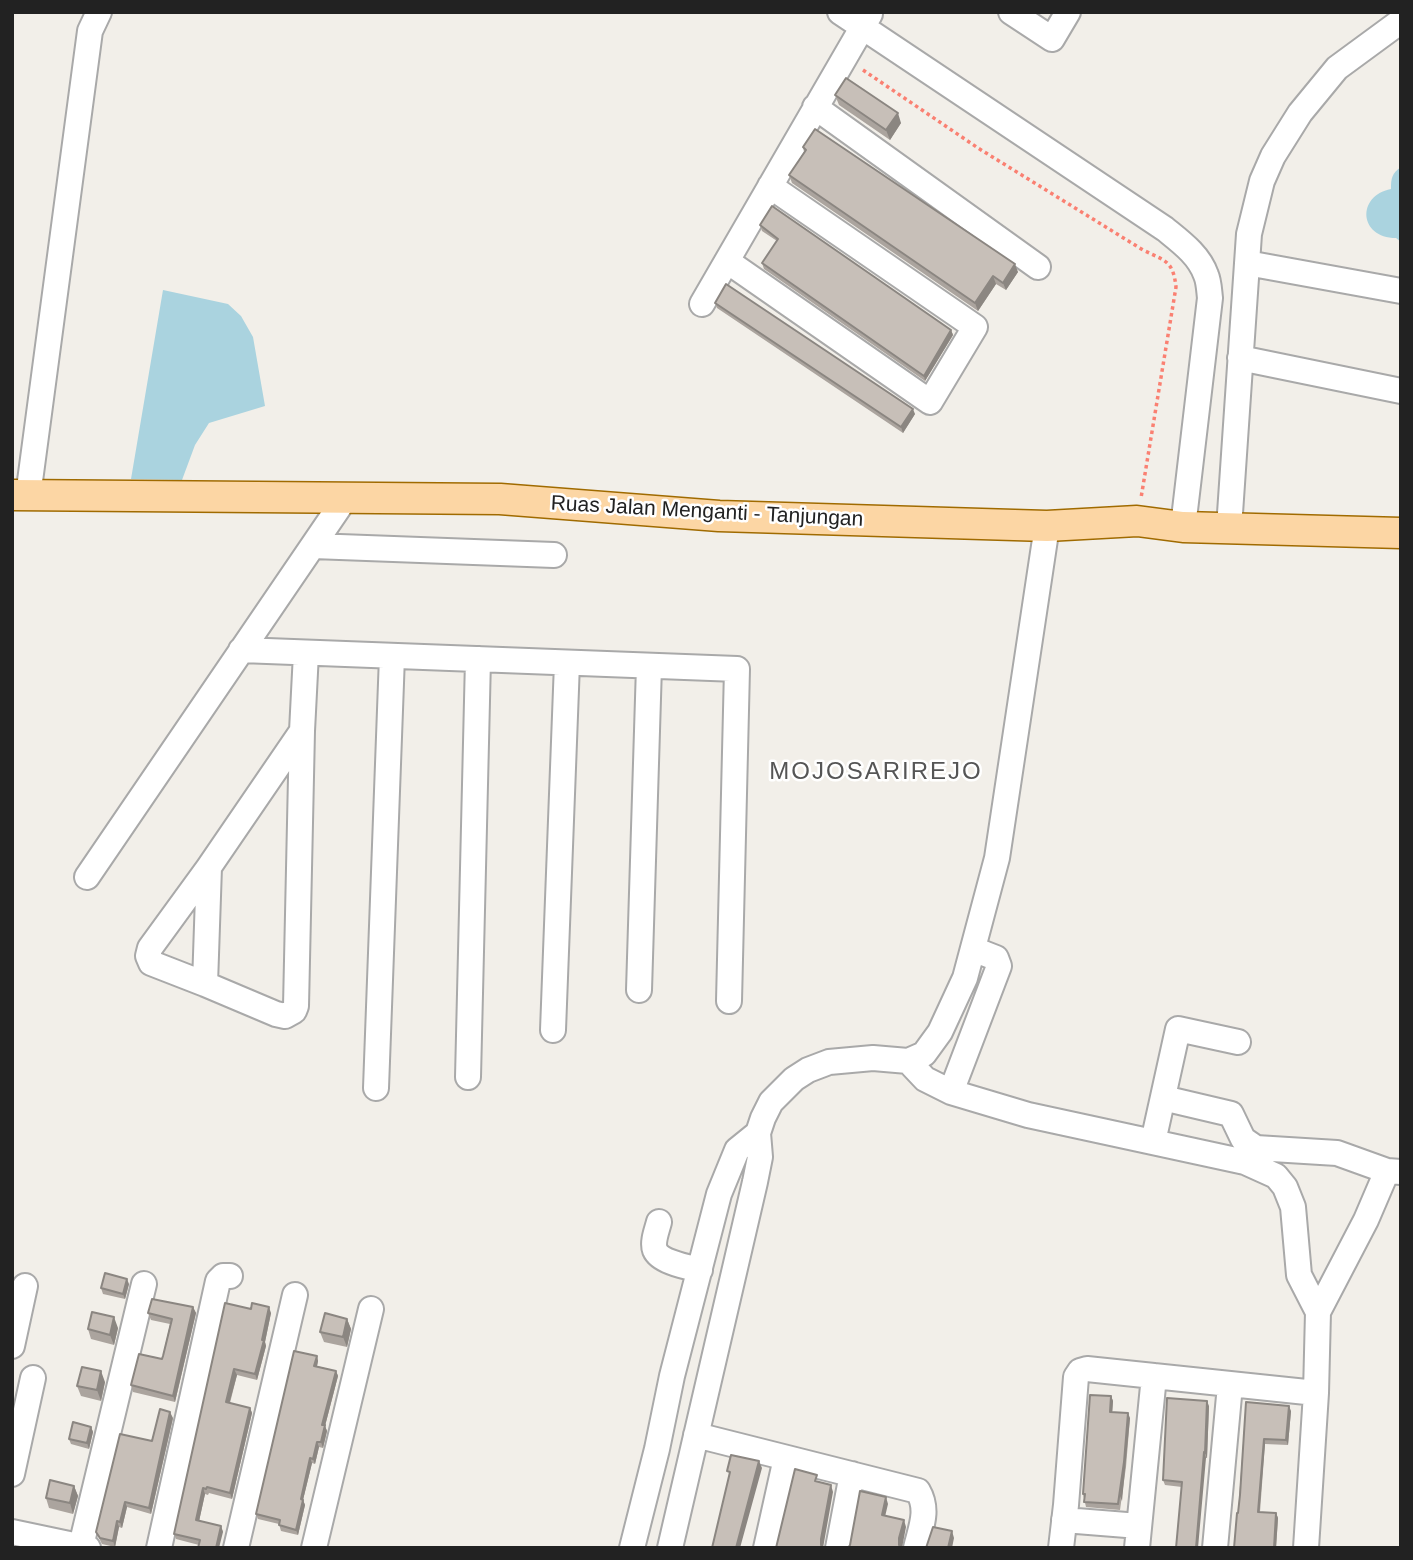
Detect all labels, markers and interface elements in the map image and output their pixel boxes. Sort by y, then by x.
street label: Ruas Jalan Menganti - Tanjungan [550,491,864,533]
district label: MOJOSARIREJO [771,758,981,786]

